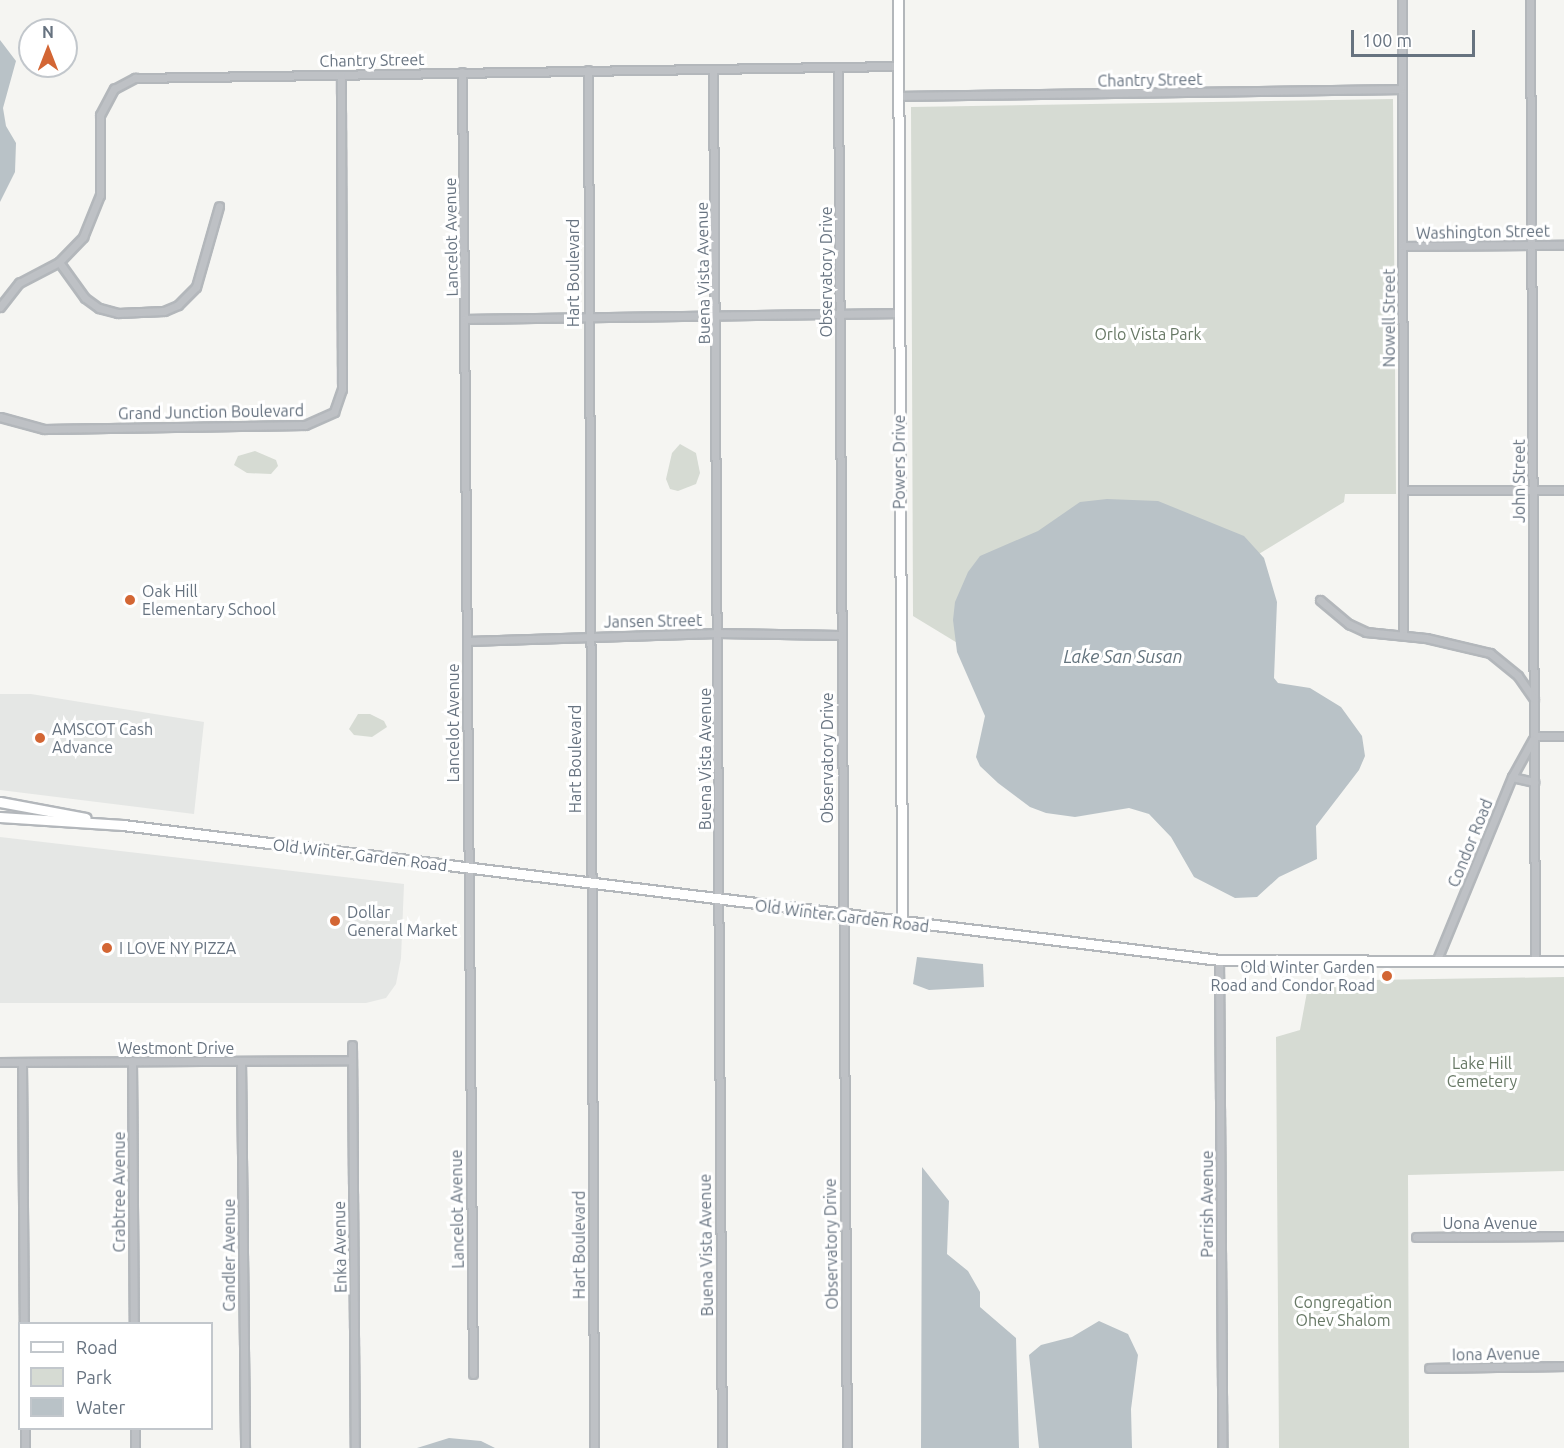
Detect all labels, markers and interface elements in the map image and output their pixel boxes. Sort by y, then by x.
north arrow [18,18,78,78]
scale bar [1354,18,1478,56]
text: N [42,23,54,41]
text: 100 m [1362,30,1412,50]
street label: Chantry Street [319,49,425,71]
street label: Chantry Street [1097,69,1203,91]
street label: Lancelot Avenue [440,177,462,297]
street label: Buena Vista Avenue [692,201,714,345]
street label: Observatory Drive [816,206,836,338]
street label: Hart Boulevard [563,219,583,327]
street label: Washington Street [1416,221,1550,243]
street label: Nowell Street [1379,269,1399,367]
park label: Orlo Vista Park [1094,324,1202,344]
street label: Grand Junction Boulevard [118,401,304,423]
street label: Powers Drive [889,415,909,509]
street label: John Street [1509,439,1529,523]
place label: Oak Hill Elementary School [142,581,276,619]
marker: Oak Hill Elementary School [123,593,137,607]
street label: Jansen Street [604,611,702,631]
water label: Lake San Susan [1063,645,1183,667]
street label: Lancelot Avenue [443,663,463,783]
street label: Buena Vista Avenue [695,688,715,830]
street label: Observatory Drive [817,692,837,824]
street label: Hart Boulevard [565,705,585,813]
place label: AMSCOT Cash Advance [52,719,153,757]
marker: AMSCOT Cash Advance [33,731,47,745]
street label: Condor Road [1444,796,1496,890]
street label: Old Winter Garden Road [272,835,448,875]
street label: Old Winter Garden Road [754,896,930,936]
place label: Dollar General Market [347,902,458,940]
marker: Dollar General Market [328,914,342,928]
place label: I LOVE NY PIZZA [119,938,236,958]
marker: I LOVE NY PIZZA [100,941,114,955]
place label: Old Winter Garden Road and Condor Road [1210,957,1375,995]
marker: Old Winter Garden Road and Condor Road [1380,969,1394,983]
street label: Westmont Drive [118,1038,234,1058]
park label: Lake Hill Cemetery [1447,1053,1517,1091]
street label: Crabtree Avenue [109,1131,129,1253]
street label: Lancelot Avenue [446,1149,468,1269]
street label: Parrish Avenue [1197,1150,1217,1258]
street label: Buena Vista Avenue [695,1173,717,1317]
street label: Observatory Drive [820,1178,842,1310]
street label: Hart Boulevard [569,1191,589,1299]
street label: Candler Avenue [219,1198,239,1312]
street label: Enka Avenue [330,1201,350,1293]
street label: Uona Avenue [1442,1213,1538,1233]
park label: Congregation Ohev Shalom [1294,1292,1392,1330]
legend [18,1322,213,1430]
text: Road [76,1337,118,1357]
street label: Iona Avenue [1452,1344,1540,1364]
text: Park [76,1367,112,1387]
text: Water [76,1397,125,1417]

